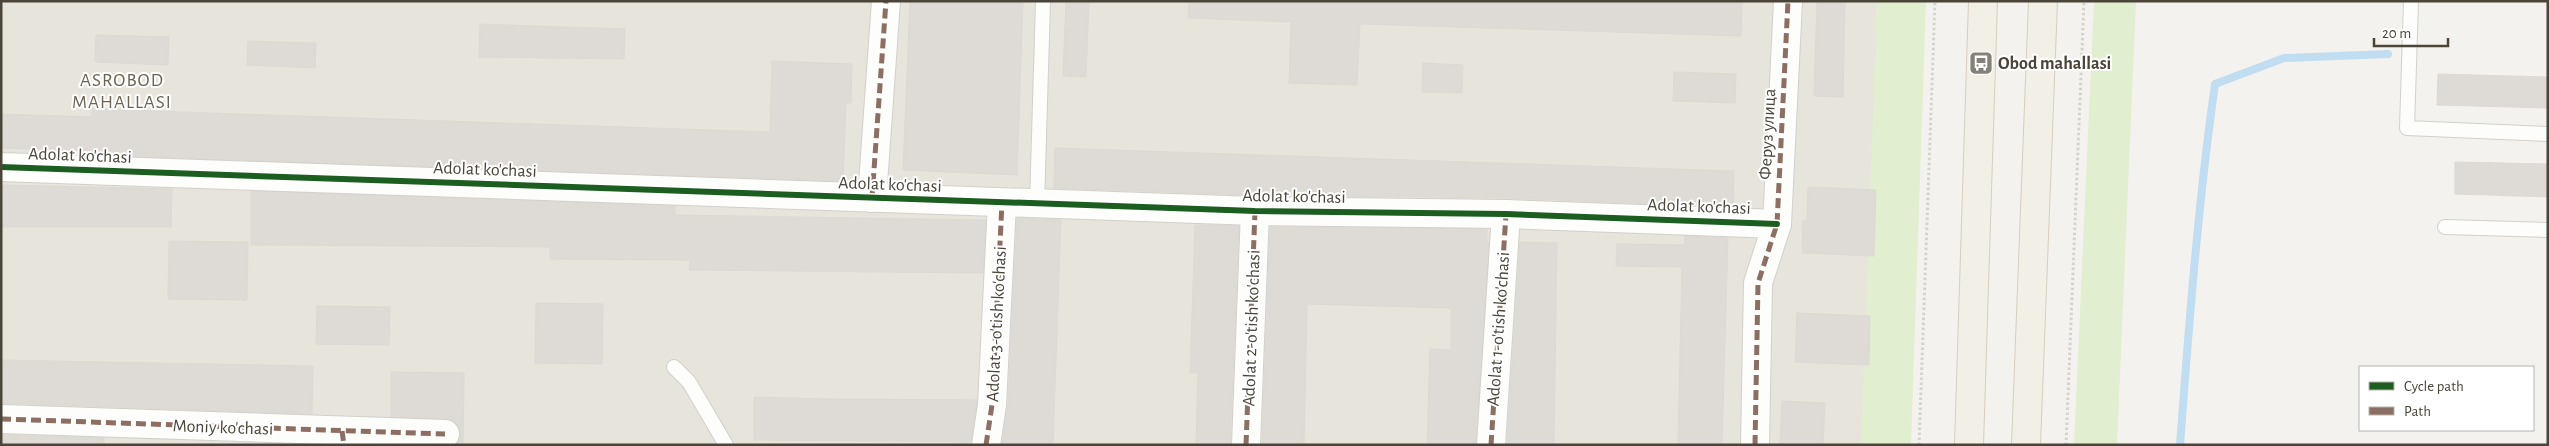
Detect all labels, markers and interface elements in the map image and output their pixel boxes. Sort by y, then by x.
scale bar [2374,15,2448,47]
text: 20 m [2382,26,2411,41]
bus stop icon: Obod mahallasi [1968,50,1994,76]
place label: Obod mahallasi [1998,55,2111,73]
district label: ASROBOD MAHALLASI [72,71,172,112]
street label: Феруз улица [1757,88,1779,180]
street label: Adolat ko'chasi [28,145,132,167]
street label: Adolat ko'chasi [433,159,537,181]
street label: Adolat ko'chasi [838,174,942,196]
street label: Adolat ko'chasi [1242,187,1346,207]
street label: Adolat ko'chasi [1647,196,1751,218]
street label: Adolat 3-o'tish ko'chasi [984,246,1010,402]
street label: Adolat 2-o'tish ko'chasi [1240,249,1264,407]
street label: Adolat 1-o'tish ko'chasi [1485,251,1513,407]
legend [2359,366,2534,431]
text: Cycle path [2404,379,2464,394]
text: Path [2404,404,2431,419]
street label: Moniy ko'chasi [172,417,274,439]

